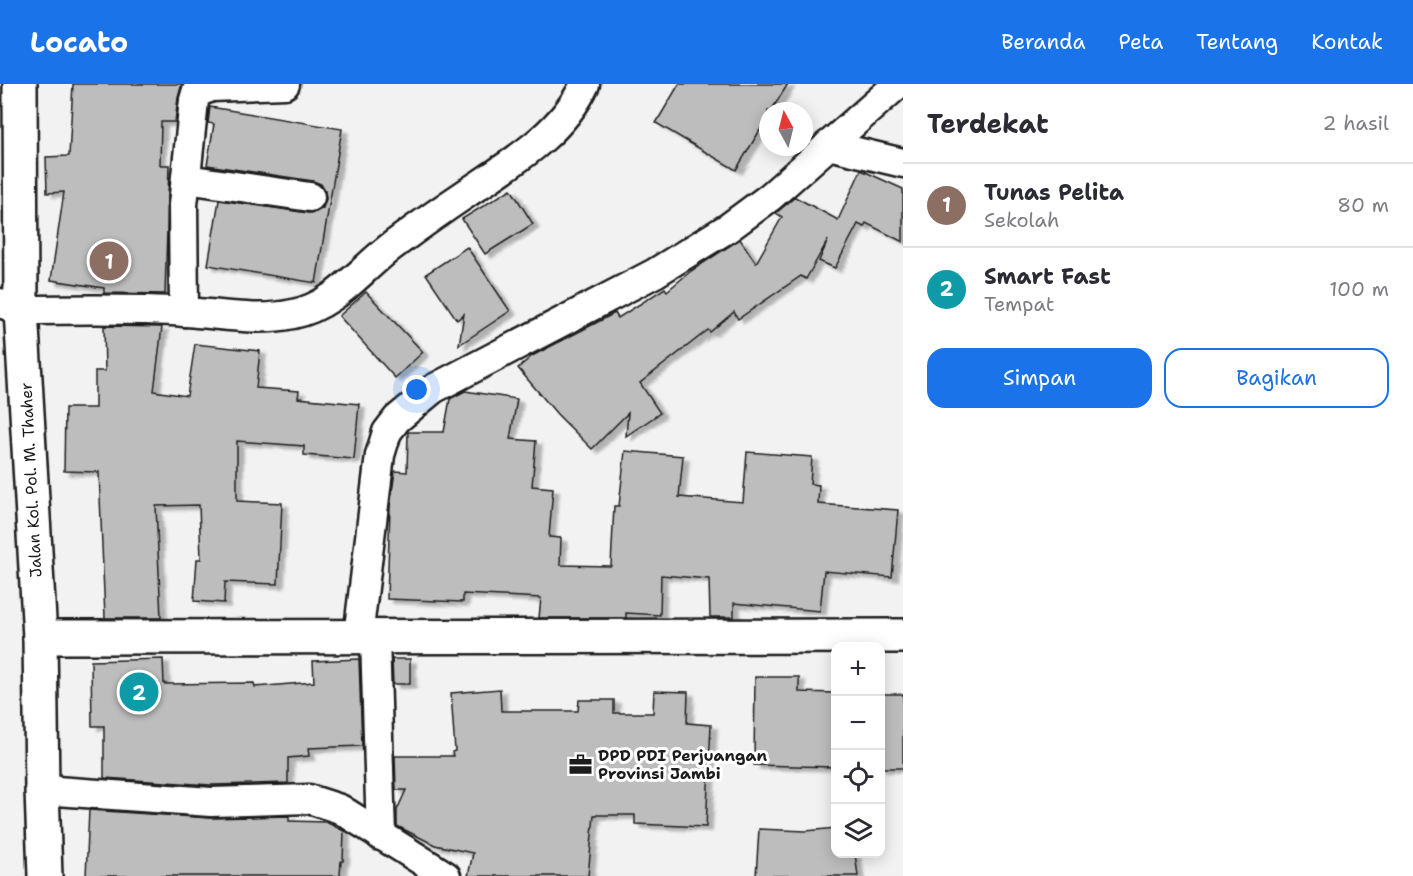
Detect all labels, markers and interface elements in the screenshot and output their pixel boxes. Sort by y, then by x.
text: Locato [30,23,128,61]
text: Beranda [1001,28,1086,56]
text: Peta [1119,28,1163,56]
text: Tentang [1196,28,1278,56]
text: Kontak [1311,28,1383,56]
north arrow [759,102,813,156]
text: Terdekat [927,106,1049,141]
text: 2 hasil [1323,110,1389,136]
text: Tunas Pelita [984,178,1124,207]
text: 1 [942,192,951,218]
text: 80 m [1337,192,1389,218]
text: Sekolah [984,207,1059,233]
pin: 1 [90,238,128,284]
text: Smart Fast [984,262,1111,291]
text: 2 [940,276,954,302]
text: 100 m [1329,276,1389,302]
text: Tempat [984,291,1054,317]
button: Simpan [927,348,1152,408]
button: Bagikan [1164,348,1389,408]
your location [402,375,431,404]
street label: Jalan Kol. Pol. M. Thaher [15,382,47,578]
map controls [831,642,885,858]
button: + [831,642,885,696]
pin: 2 [120,670,158,714]
button: − [831,696,885,750]
place label: DPD PDI Perjuangan Provinsi Jambi [598,745,768,784]
button: locate [831,750,885,804]
office icon: DPD PDI Perjuangan Provinsi Jambi [567,751,593,777]
button: layers [831,804,885,858]

